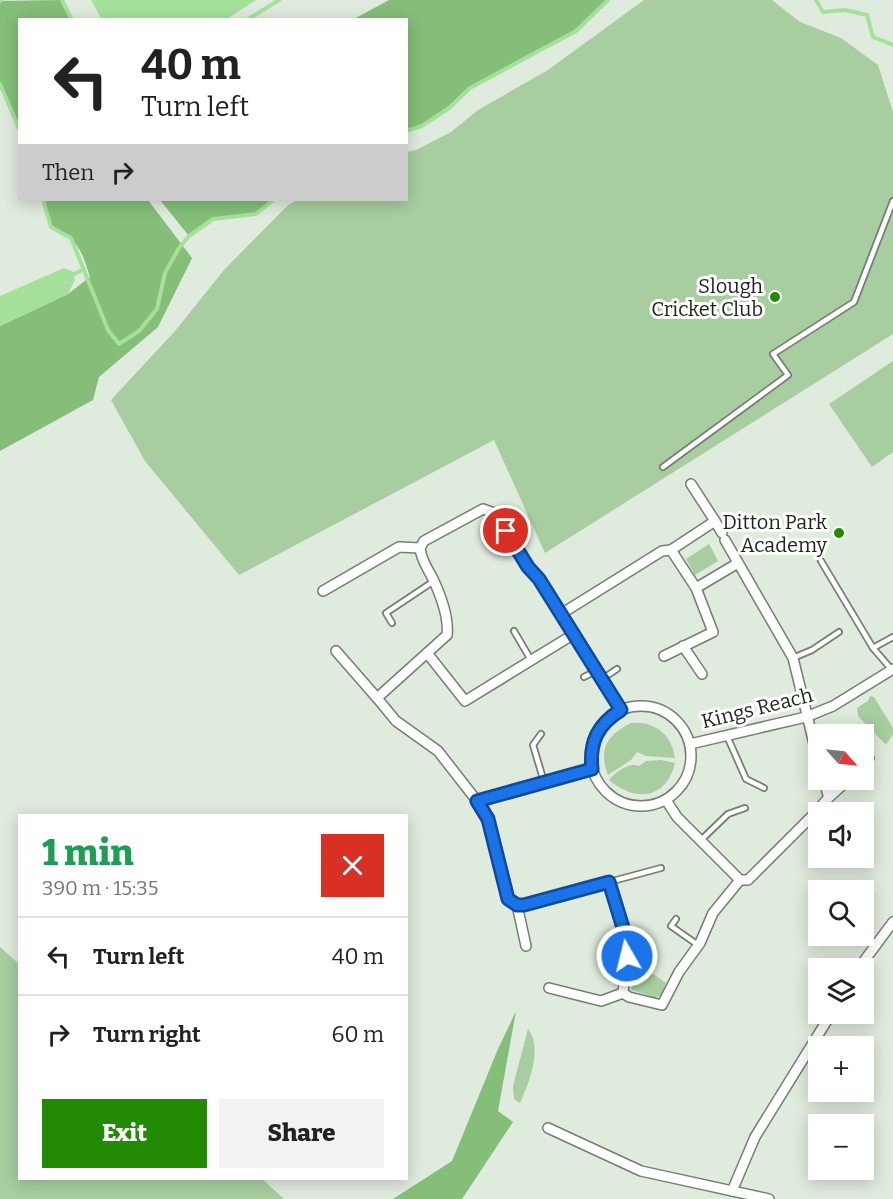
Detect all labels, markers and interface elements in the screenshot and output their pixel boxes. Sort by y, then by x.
text: 40 m [141,40,241,90]
icon: left [42,42,120,120]
text: Turn left [141,91,249,123]
icon: right [106,156,139,189]
text: Then [42,159,94,186]
place label: Slough Cricket Club [651,274,764,321]
marker: Slough Cricket Club [768,290,782,304]
pin [480,505,531,556]
place label: Ditton Park Academy [722,510,828,557]
icon: arrive [489,514,522,547]
marker: Ditton Park Academy [832,526,846,540]
street label: Kings Reach [699,682,816,733]
north arrow [808,724,874,790]
map controls [808,724,874,1180]
button: sound [808,802,874,868]
text: 1 min [42,831,134,875]
button: close [321,834,384,897]
text: 390 m · 15:35 [42,876,158,900]
button: search [808,880,874,946]
position arrow [595,924,659,988]
icon: left [42,940,75,973]
text: Turn left [93,943,185,970]
text: 40 m [332,943,384,970]
button: layers [808,958,874,1024]
icon: right [42,1018,75,1051]
text: Turn right [93,1021,201,1048]
text: 60 m [332,1021,384,1048]
button: + [808,1036,874,1102]
button: Exit [42,1099,207,1168]
button: Share [219,1099,384,1168]
button: − [808,1114,874,1180]

